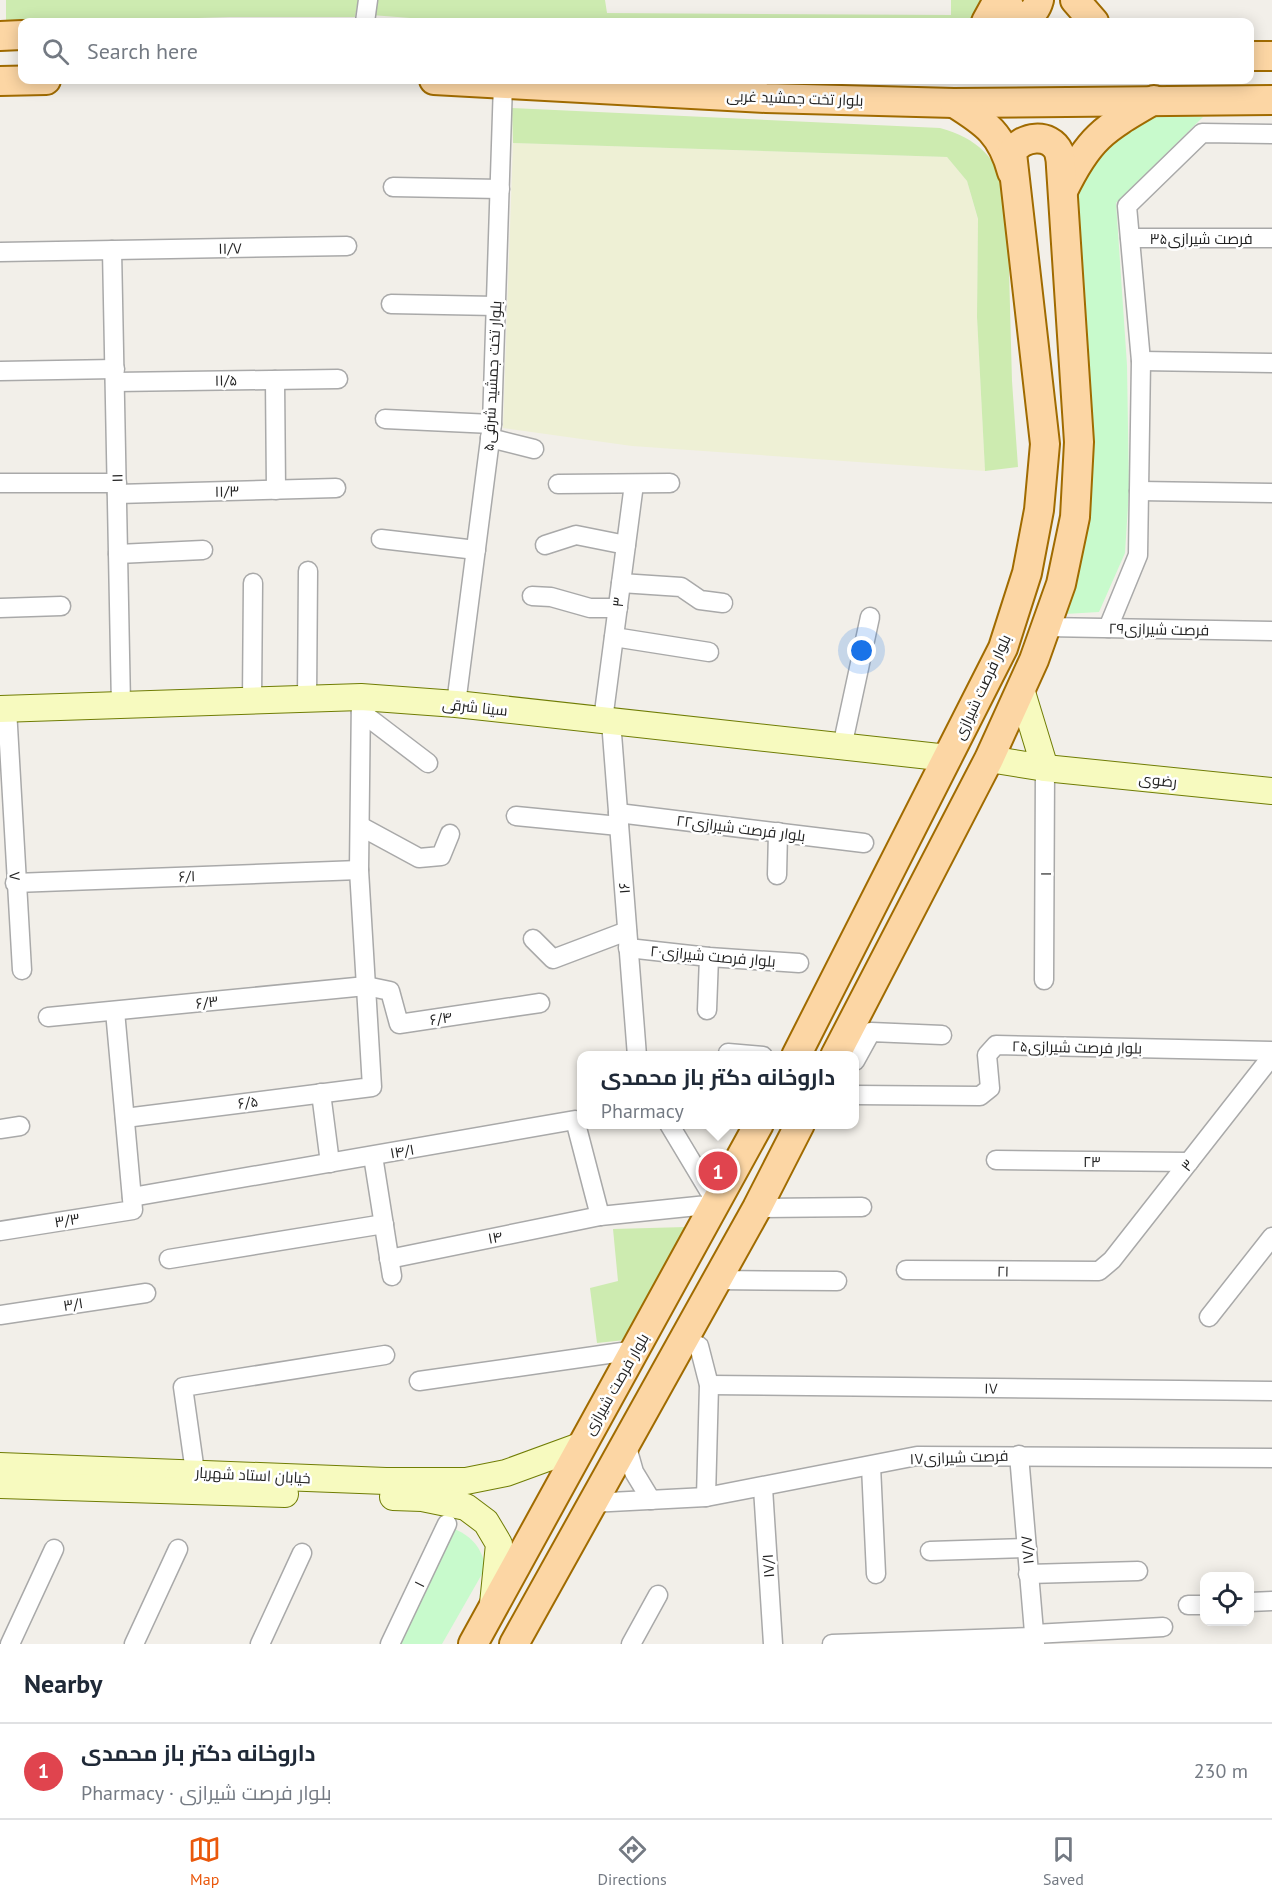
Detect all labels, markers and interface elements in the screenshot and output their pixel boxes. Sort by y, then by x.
search box [18,18,1254,84]
icon: search [39,35,72,68]
text: Search here [87,37,198,65]
street label: بلوار تخت جمشید غربی [726,86,864,111]
street label: فرصت شیرازی۳۵ [1149,229,1253,249]
street label: ۱۱/۷ [218,238,242,258]
street label: بلوار تخت جمشید شرقی۵ [479,300,506,452]
street label: ۱۱/۵ [214,370,238,390]
street label: ۱۱ [107,473,127,483]
street label: ۱۱/۳ [214,481,240,501]
street label: ۳ [608,596,628,608]
street label: فرصت شیرازی۲۹ [1109,619,1209,640]
street label: بلوار فرصت شیرازی [949,631,1016,743]
your location [847,636,876,665]
street label: سینا شرقی [441,694,509,721]
street label: رضوی [1138,769,1178,792]
street label: بلوار فرصت شیرازی۲۲ [675,811,807,846]
street label: ۶/۱ [178,866,196,886]
street label: ۸ [4,871,24,881]
street label: ۱ [1036,872,1055,876]
street label: ۱۶ [614,881,634,895]
street label: بلوار فرصت شیرازی۲۰ [649,941,777,972]
street label: ۶/۳ [195,991,219,1013]
street label: ۶/۴ [428,1007,454,1029]
street label: بلوار فرصت شیرازی۲۵ [1012,1036,1142,1059]
popup [577,1051,859,1129]
text: داروخانه دکتر باز محمدی [601,1063,835,1091]
street label: ۶/۵ [237,1091,259,1113]
text: Pharmacy [601,1098,684,1124]
street label: ۱۴/۱ [388,1140,416,1162]
pin: 1 [698,1148,738,1194]
street label: ۲۳ [1083,1152,1101,1171]
street label: ۳ [1176,1155,1198,1175]
street label: ۳/۳ [53,1209,81,1231]
street label: ۱۴ [486,1226,504,1248]
street label: ۲۱ [997,1261,1009,1281]
street label: ۳/۱ [62,1293,84,1315]
street label: بلوار فرصت شیرازی [579,1330,654,1439]
street label: ۱۷ [984,1378,998,1398]
street label: ۱۷فرصت شیرازی [909,1446,1009,1469]
street label: خیابان استاد شهریار [194,1462,311,1489]
street label: ۱۷/۷ [1016,1535,1038,1565]
street label: ۱۷/۱ [758,1553,778,1579]
map controls [1200,1572,1254,1626]
button: locate [1200,1572,1254,1626]
street label: ۱ [409,1578,429,1590]
text: Nearby [24,1667,102,1700]
text: داروخانه دکتر باز محمدی [81,1739,315,1767]
text: 1 [38,1758,49,1784]
text: 230 m [1194,1758,1248,1784]
text: Pharmacy · بلوار فرصت شیرازی [81,1780,332,1806]
tab: Map [188,1833,221,1889]
tab: Directions [598,1833,667,1889]
tab: Saved [1043,1833,1084,1889]

